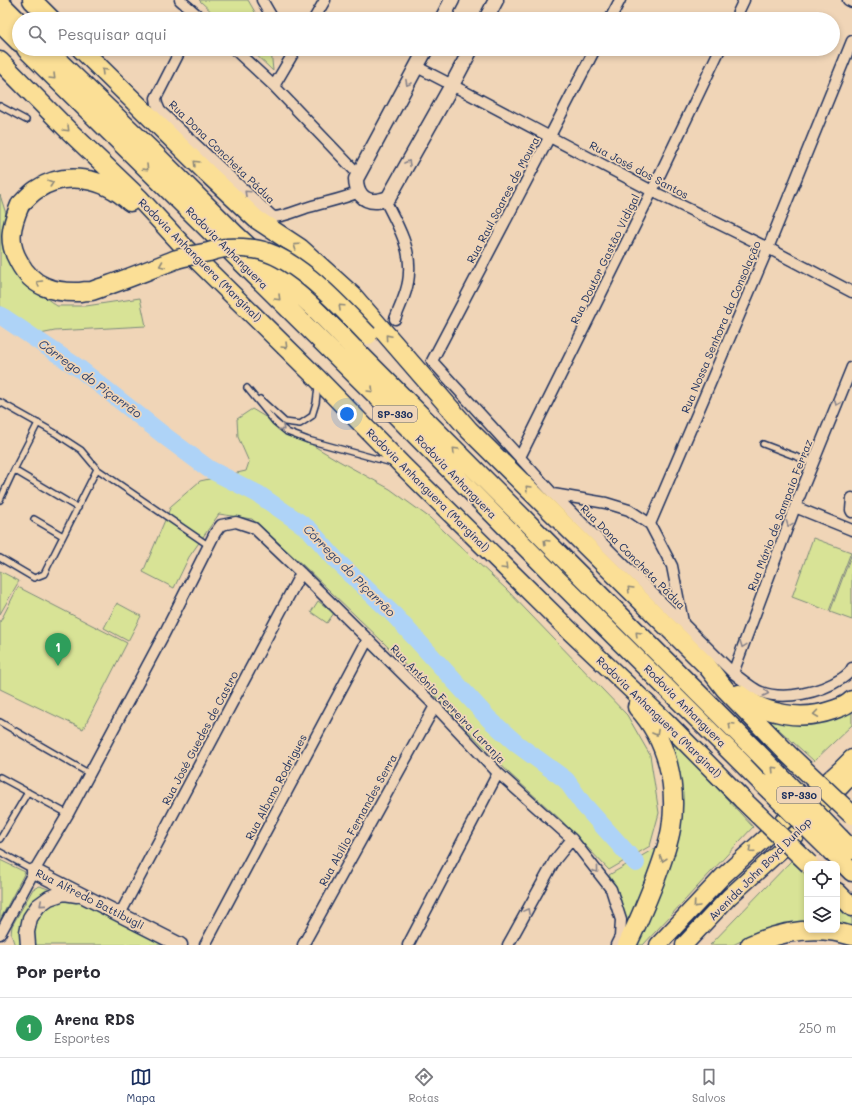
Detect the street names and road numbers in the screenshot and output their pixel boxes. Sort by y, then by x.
street label: Rua Dona Concheta Pádua [166,97,279,207]
street label: Rua Raul Soares de Moura [463,134,542,266]
street label: Rua José dos Santos [587,137,691,202]
street label: Rua Doutor Gastão Vidigal [567,191,643,326]
street label: Rodovia Anhanguera (Marginal) [135,195,265,325]
street label: Rodovia Anhanguera [183,203,272,292]
street label: Rua Nossa Senhora da Consolação [677,238,764,415]
road number: SP-330 [373,406,417,422]
street label: Rodovia Anhanguera (Marginal) [363,425,493,555]
street label: Rodovia Anhanguera [412,431,500,522]
street label: Rua Mário de Sampaio Ferraz [744,437,815,593]
street label: Rua Dona Concheta Pádua [578,501,689,612]
street label: Rua Antônio Ferreira Laranja [387,641,509,766]
street label: Rodovia Anhanguera (Marginal) [593,653,725,781]
street label: Rodovia Anhanguera [641,661,730,750]
street label: Rua José Guedes de Castro [158,668,242,807]
street label: Rua Albano Rodrigues [241,731,310,842]
street label: Rua Abílio Fernandes Serra [315,751,400,888]
road number: SP-330 [777,787,821,803]
street label: Avenida John Boyd Dunlop [705,814,814,923]
street label: Rua Alfredo Battibugli [33,865,147,932]

